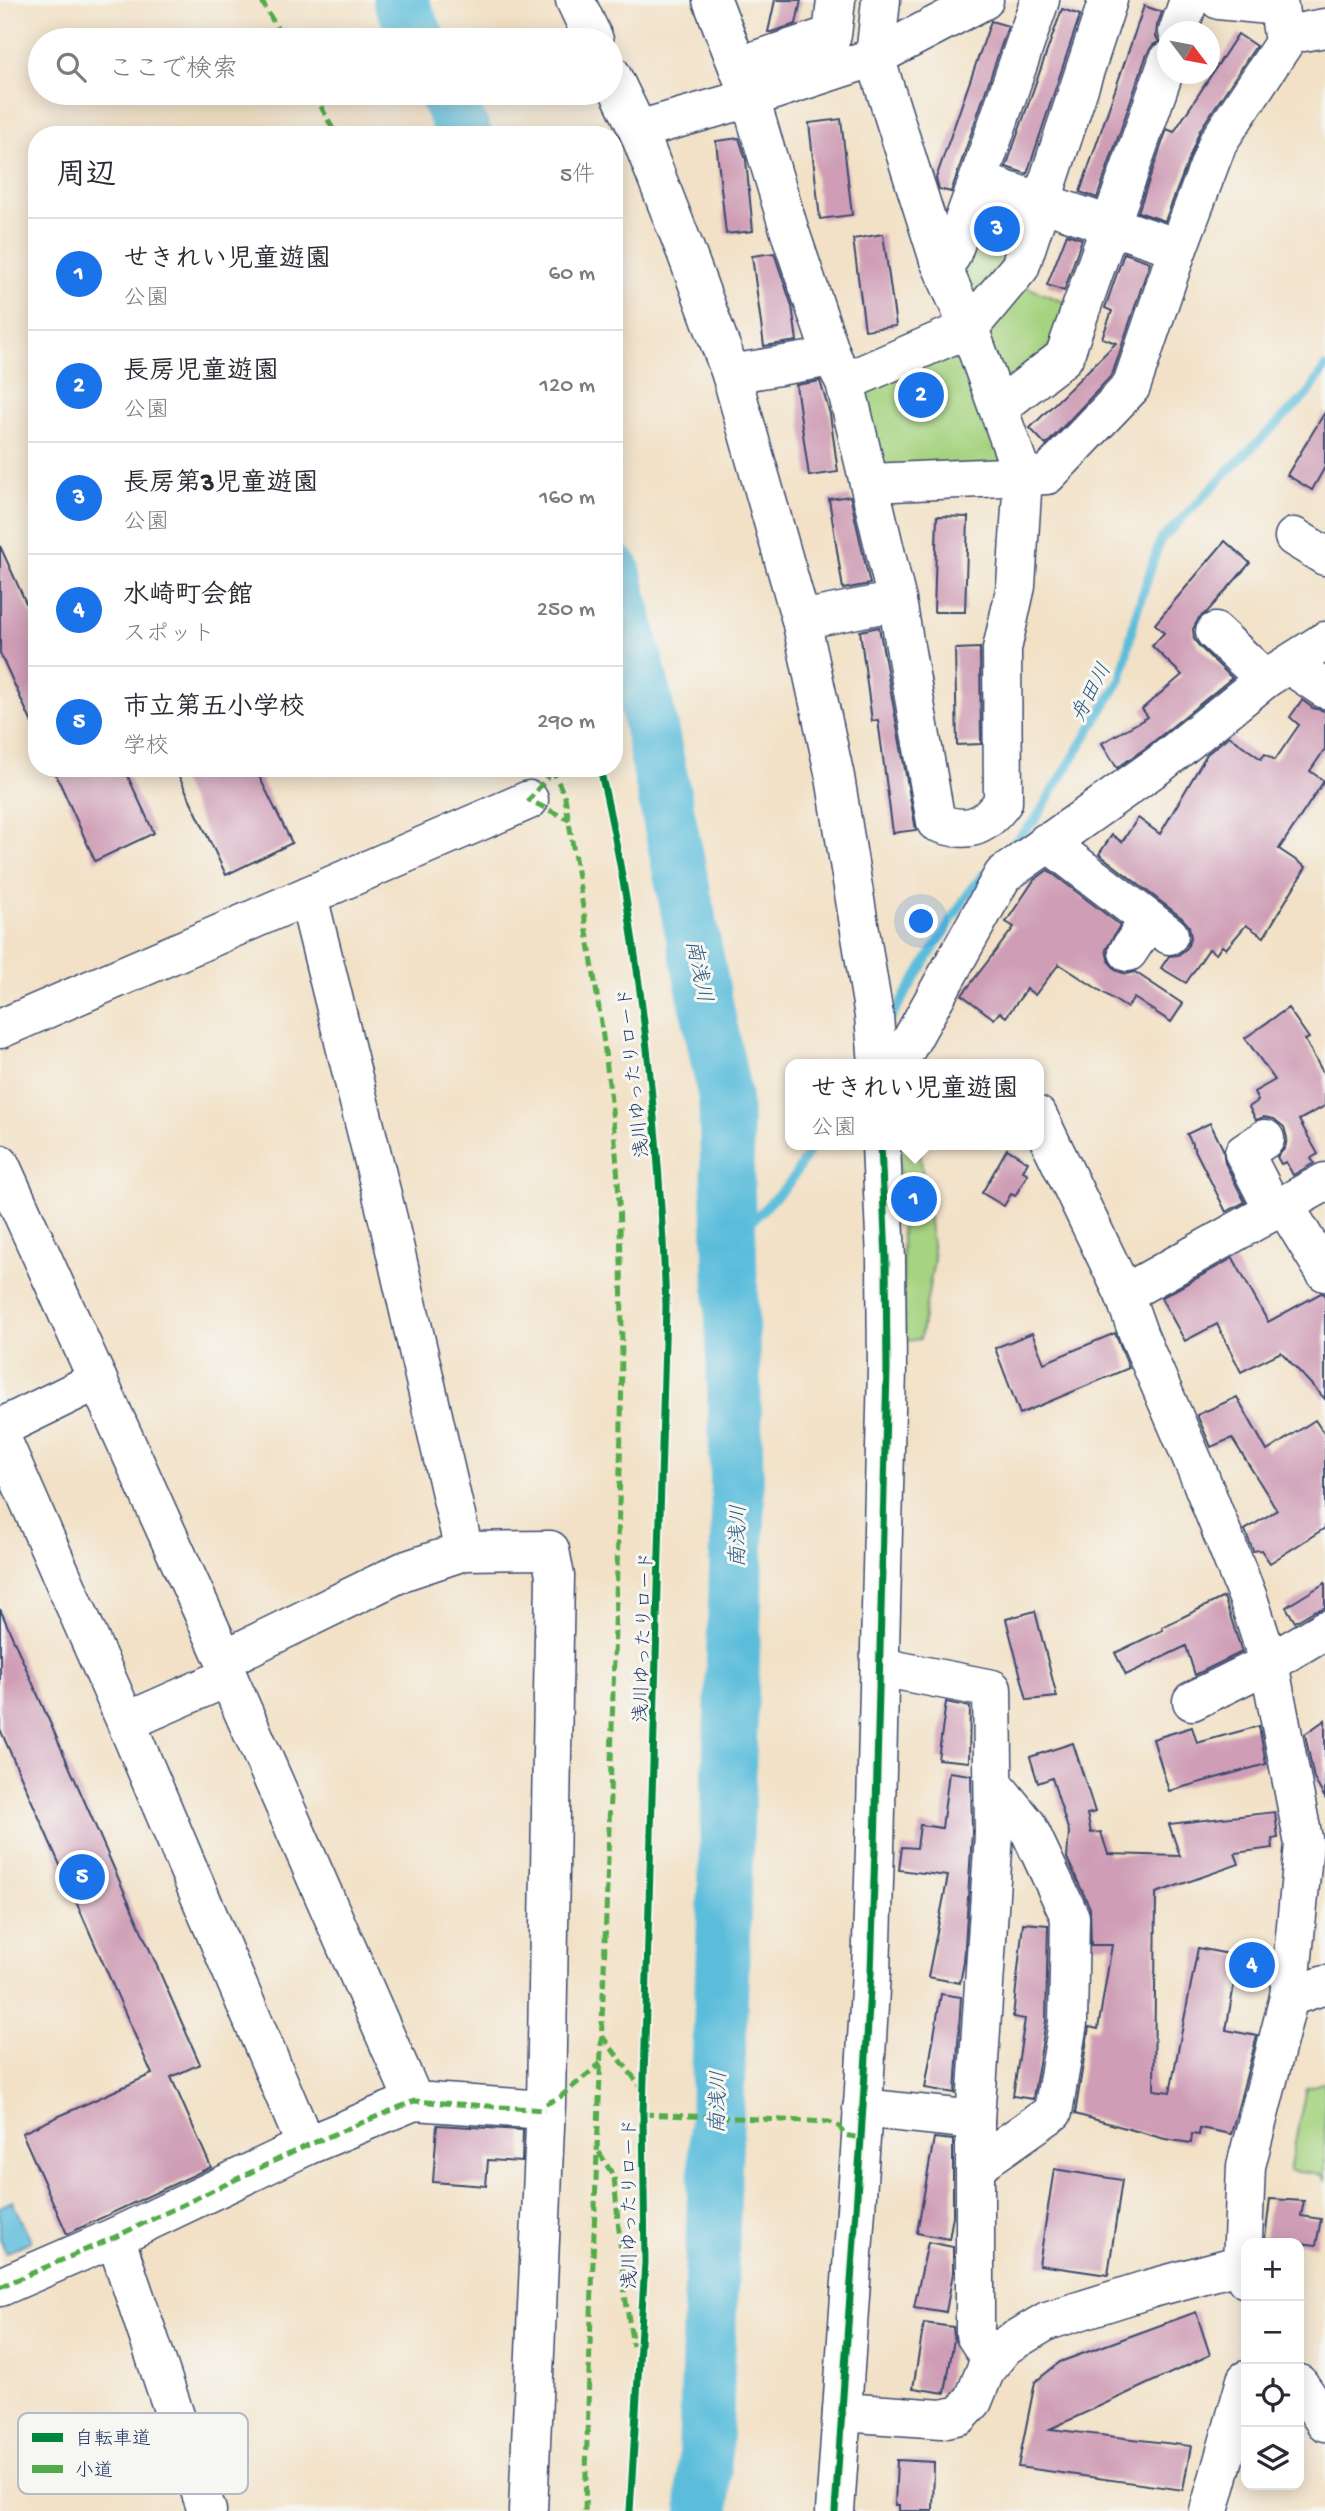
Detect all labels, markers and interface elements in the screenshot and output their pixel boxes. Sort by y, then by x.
north arrow [1157,21,1220,84]
search box [28,28,623,105]
icon: search [52,48,90,86]
text: ここで検索 [108,56,238,87]
text: 周辺 [56,160,116,195]
text: 5件 [560,163,595,190]
pin: 3 [974,203,1020,255]
text: せきれい児童遊園 [123,246,331,277]
text: 1 [74,261,84,288]
text: 60 m [549,261,595,288]
text: 公園 [123,286,169,313]
text: 長房児童遊園 [123,358,279,389]
pin: 2 [898,369,944,421]
text: 2 [73,373,85,400]
text: 120 m [540,373,595,400]
text: 公園 [123,398,169,425]
text: 長房第3児童遊園 [123,470,319,501]
text: 3 [73,485,85,512]
text: 160 m [539,485,595,512]
text: 公園 [123,510,169,537]
text: 水崎町会館 [123,582,253,613]
text: 4 [74,597,84,624]
text: 250 m [537,597,595,624]
text: スポット [123,622,215,649]
water label: 舟田川 [1065,659,1119,727]
text: 市立第五小学校 [123,694,305,725]
text: 5 [73,709,85,736]
text: 290 m [537,709,595,736]
text: 学校 [123,734,169,761]
your location [904,904,938,938]
water label: 南浅川 [678,938,717,1005]
street label: 浅川ゆったりロード [614,986,656,1159]
popup [785,1059,1044,1150]
text: せきれい児童遊園 [810,1076,1019,1107]
text: 公園 [810,1116,856,1143]
pin: 1 [891,1173,937,1225]
water label: 南浅川 [725,1504,754,1568]
street label: 浅川ゆったりロード [630,1551,660,1723]
pin: 5 [59,1851,105,1903]
pin: 4 [1229,1939,1275,1991]
water label: 南浅川 [705,2070,734,2134]
street label: 浅川ゆったりロード [619,2118,643,2290]
map controls [1241,2238,1304,2490]
button: + [1241,2238,1304,2301]
button: − [1241,2301,1304,2364]
button: locate [1241,2364,1304,2427]
legend [18,2413,248,2494]
button: layers [1241,2427,1304,2490]
text: 自転車道 [75,2428,151,2452]
text: 小道 [75,2460,113,2484]

